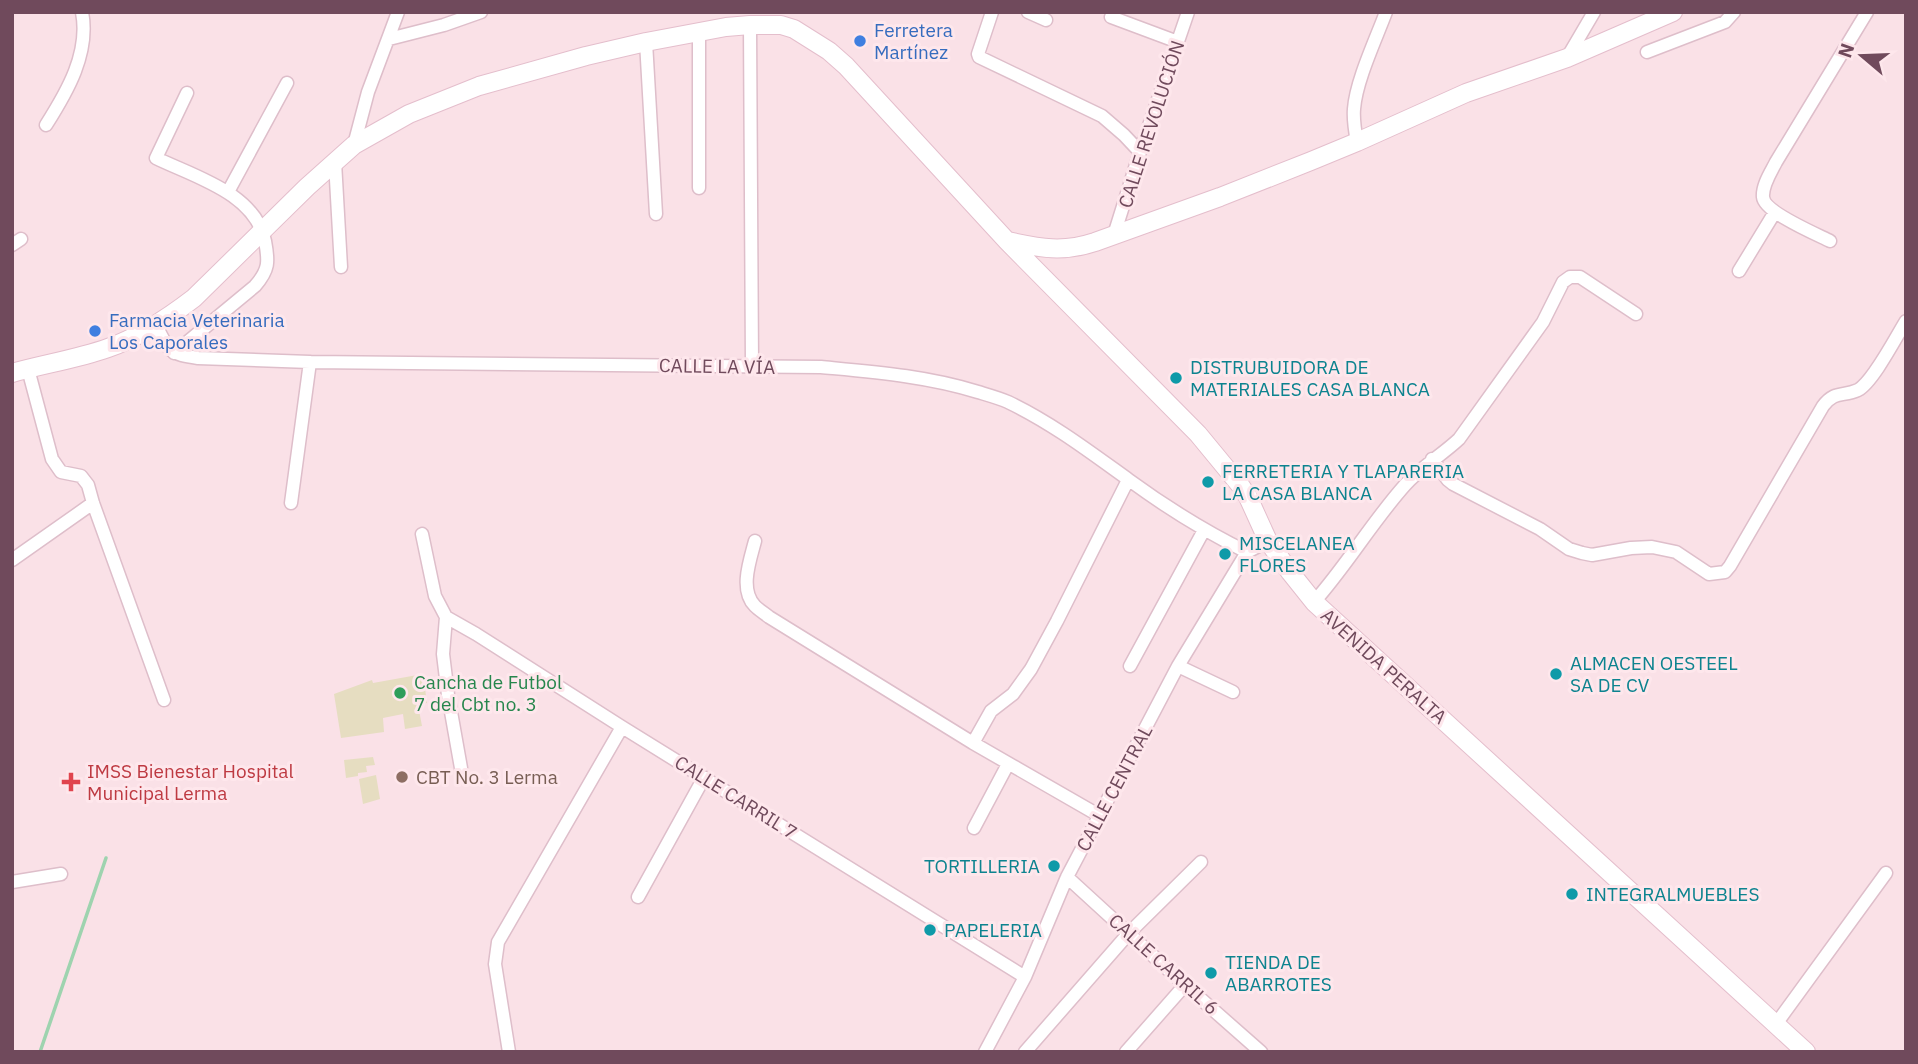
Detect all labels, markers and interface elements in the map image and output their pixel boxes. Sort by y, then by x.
place label: Ferretera Martínez [874,18,953,64]
north arrow [1827,21,1897,91]
marker: Ferretera Martínez [852,33,868,49]
street label: CALLE REVOLUCIÓN [1113,37,1189,211]
text: N [1832,40,1860,61]
place label: Farmacia Veterinaria Los Caporales [109,308,285,354]
marker: Farmacia Veterinaria Los Caporales [87,323,103,339]
street label: CALLE LA VÍA [659,353,775,379]
place label: DISTRUBUIDORA DE MATERIALES CASA BLANCA [1190,355,1430,401]
marker: DISTRUBUIDORA DE MATERIALES CASA BLANCA [1168,370,1184,386]
place label: FERRETERIA Y TLAPARERIA LA CASA BLANCA [1222,459,1464,505]
marker: FERRETERIA Y TLAPARERIA LA CASA BLANCA [1200,474,1216,490]
place label: MISCELANEA FLORES [1239,531,1355,577]
marker: MISCELANEA FLORES [1217,546,1233,562]
street label: AVENIDA PERALTA [1316,603,1452,729]
place label: ALMACEN OESTEEL SA DE CV [1570,651,1738,697]
marker: ALMACEN OESTEEL SA DE CV [1548,666,1564,682]
place label: Cancha de Futbol 7 del Cbt no. 3 [414,670,562,716]
marker: Cancha de Futbol 7 del Cbt no. 3 [392,685,408,701]
street label: CALLE CENTRAL [1071,721,1157,855]
street label: CALLE CARRIL 7 [670,750,802,844]
place label: IMSS Bienestar Hospital Municipal Lerma [87,759,294,805]
place label: CBT No. 3 Lerma [416,765,558,789]
marker: CBT No. 3 Lerma [394,769,410,785]
marker: IMSS Bienestar Hospital Municipal Lerma [61,772,81,792]
place label: TORTILLERIA [924,854,1040,878]
marker: TORTILLERIA [1046,858,1062,874]
place label: INTEGRALMUEBLES [1586,882,1759,906]
marker: INTEGRALMUEBLES [1564,886,1580,902]
street label: CALLE CARRIL 6 [1104,908,1224,1020]
place label: PAPELERIA [944,918,1042,942]
marker: PAPELERIA [922,922,938,938]
place label: TIENDA DE ABARROTES [1225,950,1332,996]
marker: TIENDA DE ABARROTES [1203,965,1219,981]

